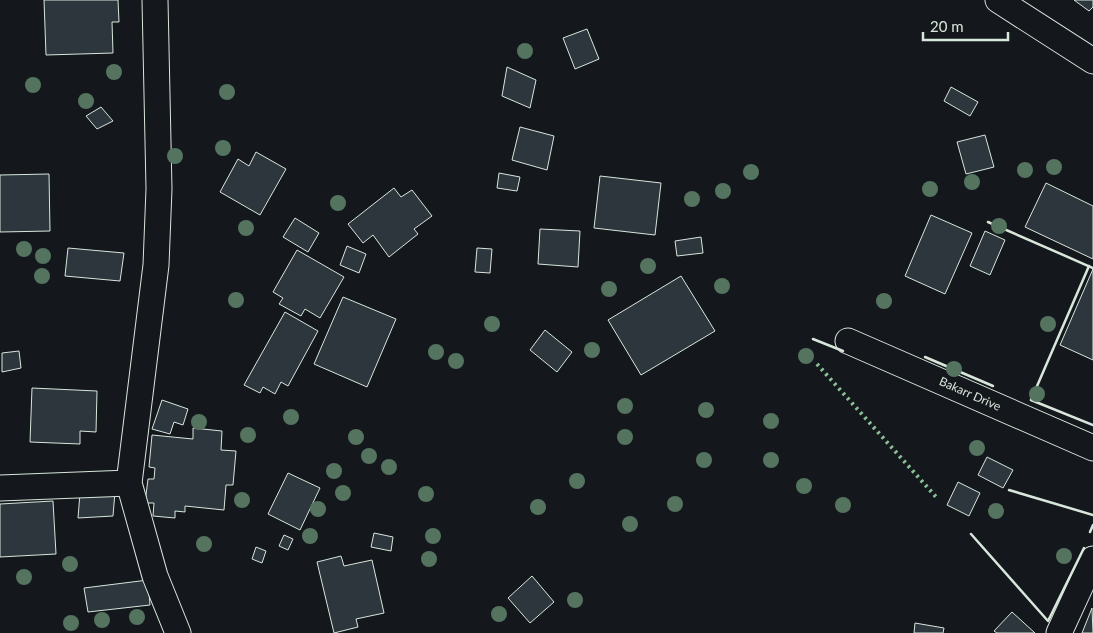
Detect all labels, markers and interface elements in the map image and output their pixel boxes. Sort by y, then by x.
scale bar [923,10,1008,42]
text: 20 m [930,17,964,35]
street label: Bakarr Drive [937,373,1003,414]

